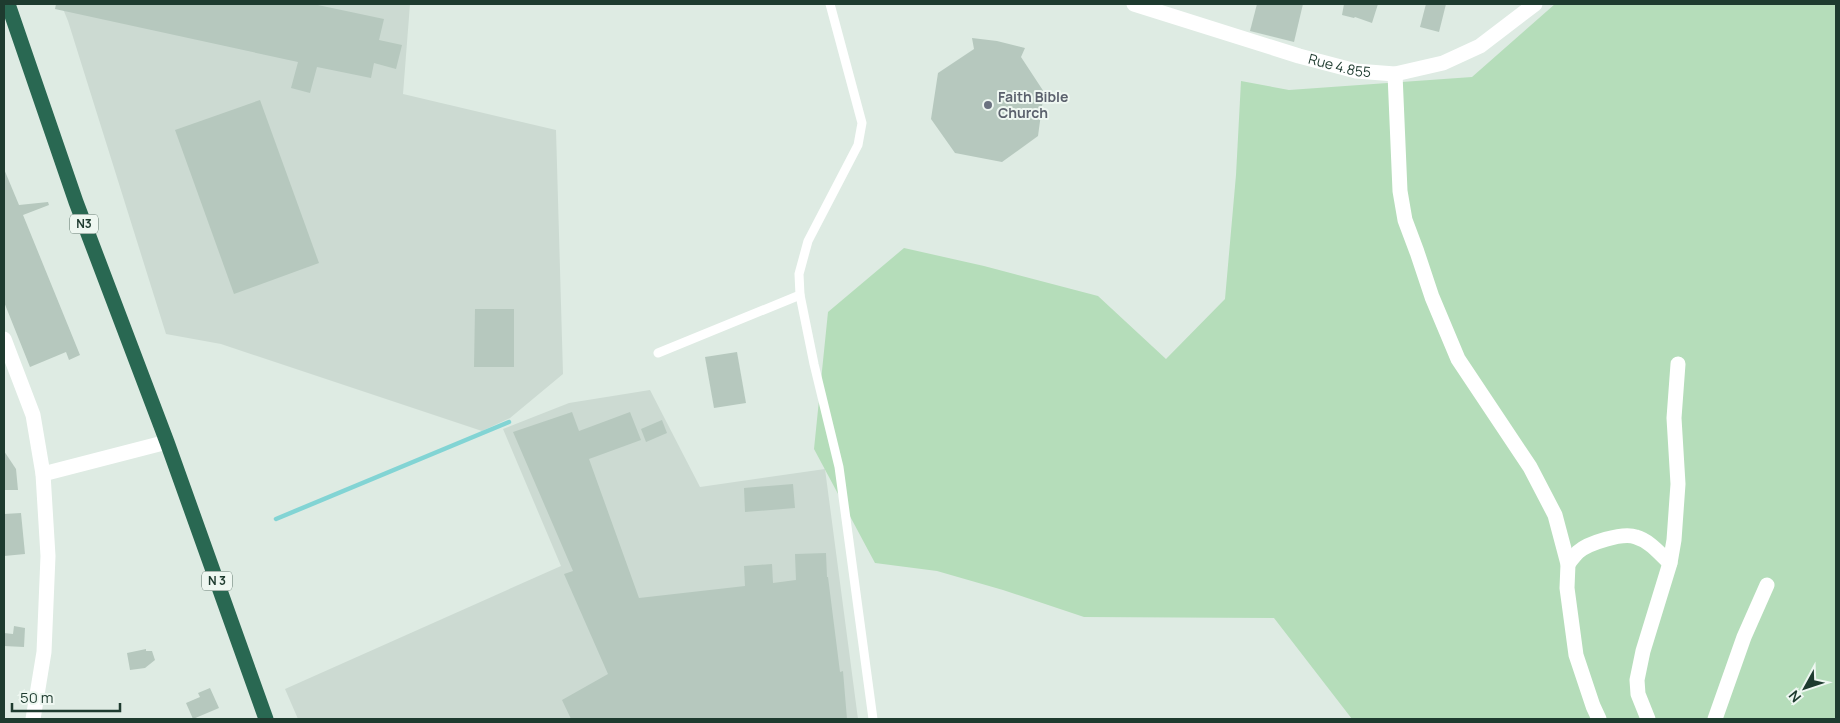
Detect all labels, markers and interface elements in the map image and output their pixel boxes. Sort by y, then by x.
street label: Rue 4.855 [1306,49,1372,81]
place label: Faith Bible Church [998,87,1068,122]
marker: Faith Bible Church [982,99,994,111]
road number: N3 [70,214,98,233]
road number: N 3 [202,572,232,590]
north arrow [1780,663,1830,713]
scale bar [12,680,120,712]
text: 50 m [20,687,54,708]
text: N [1784,687,1805,707]

